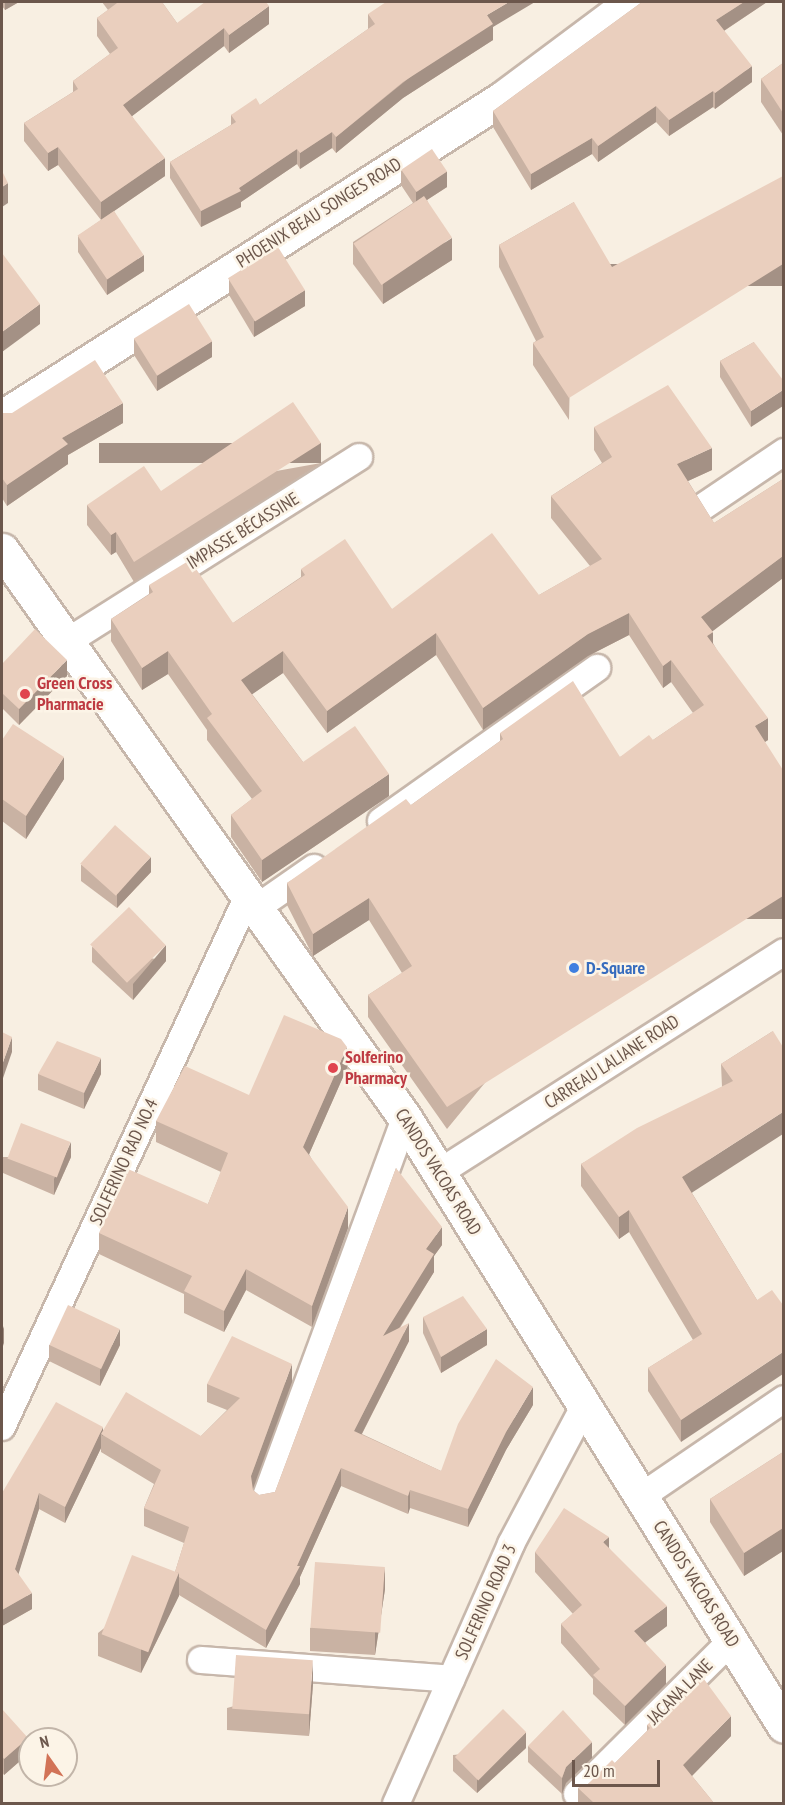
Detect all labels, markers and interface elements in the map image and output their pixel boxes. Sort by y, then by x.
street label: PHOENIX BEAU SONGES ROAD [232,153,406,273]
street label: IMPASSE BÉCASSINE [183,488,303,574]
place label: Green Cross Pharmacie [37,673,112,716]
marker: Green Cross Pharmacie [18,687,32,701]
place label: D-Square [586,957,645,979]
marker: D-Square [567,961,581,975]
street label: CARREAU LALIANE ROAD [541,1010,683,1114]
place label: Solferino Pharmacy [345,1047,407,1090]
marker: Solferino Pharmacy [326,1061,340,1075]
street label: SOLFERINO RAD NO.4 [85,1095,163,1229]
street label: CANDOS VACOAS ROAD [390,1105,486,1239]
street label: CANDOS VACOAS ROAD [648,1517,744,1651]
street label: SOLFERINO ROAD 3 [451,1541,521,1663]
street label: JACANA LANE [643,1655,717,1729]
north arrow [18,1727,78,1787]
text: N [38,1731,51,1752]
scale bar [575,1748,664,1786]
text: 20 m [583,1759,615,1782]

